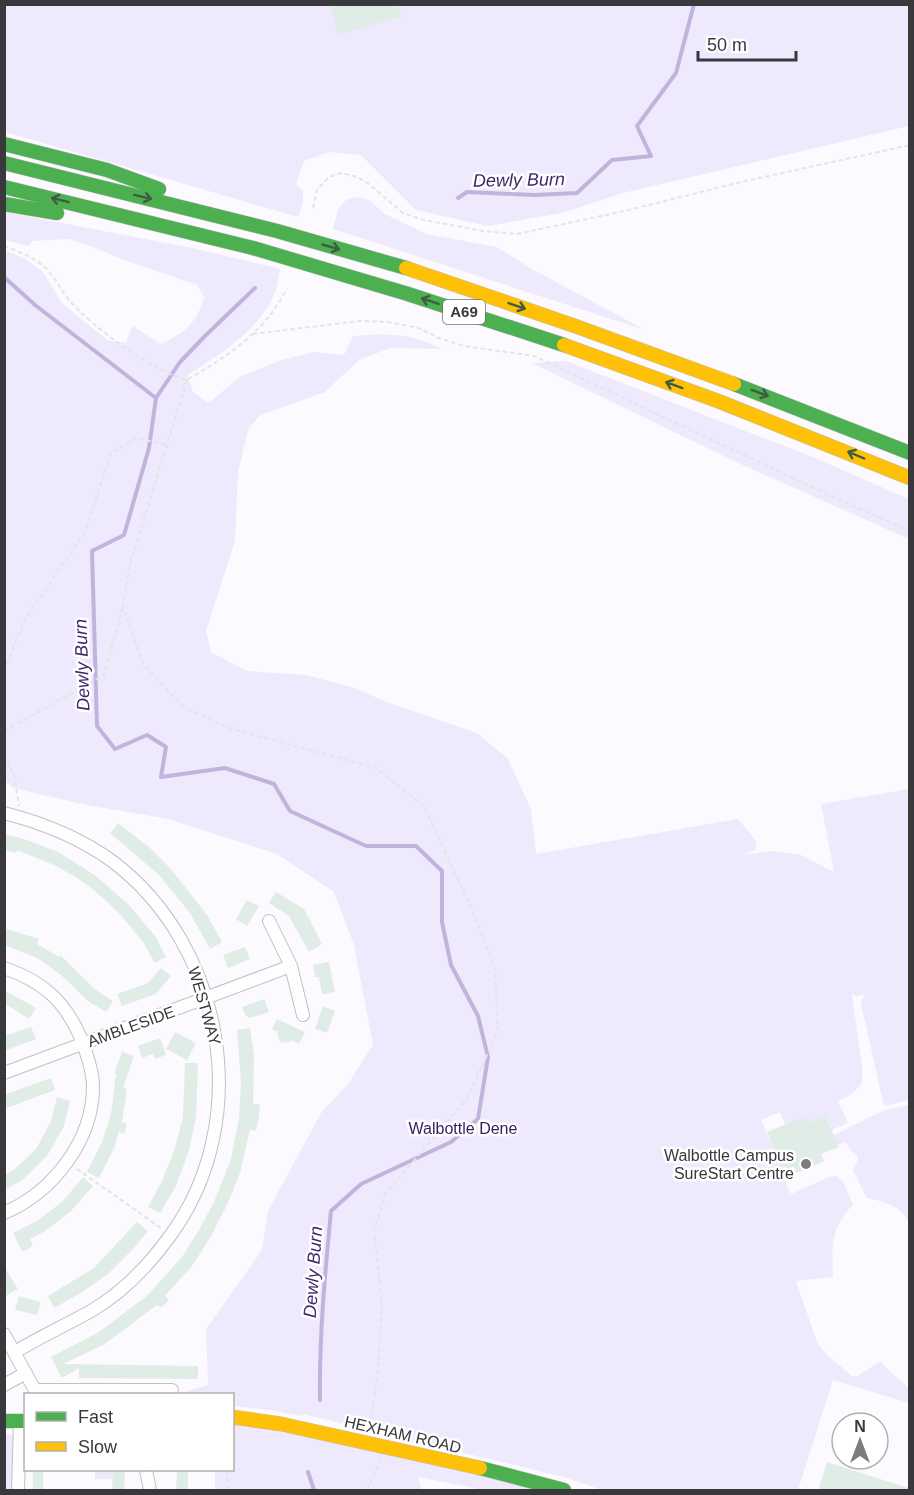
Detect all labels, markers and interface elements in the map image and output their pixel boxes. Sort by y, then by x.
scale bar [698,24,796,62]
text: 50 m [707,35,747,55]
water label: Dewly Burn [473,169,565,191]
one-way arrow [133,192,152,204]
one-way arrow [50,194,69,206]
one-way arrow [321,242,340,253]
one-way arrow [421,295,440,306]
road number: A69 [443,300,485,324]
one-way arrow [507,301,526,312]
one-way arrow [665,378,684,389]
one-way arrow [750,388,769,399]
one-way arrow [847,449,865,460]
water label: Dewly Burn [70,619,94,711]
street label: WESTWAY [185,965,224,1048]
street label: AMBLESIDE [85,1003,177,1050]
park label: Walbottle Dene [409,1120,518,1137]
place label: Walbottle Campus SureStart Centre [664,1147,794,1182]
marker: Walbottle Campus SureStart Centre [799,1157,813,1171]
water label: Dewly Burn [300,1225,326,1319]
legend [24,1393,234,1471]
text: Fast [78,1407,113,1427]
north arrow [830,1411,890,1471]
street label: HEXHAM ROAD [343,1413,463,1456]
text: N [854,1418,866,1435]
text: Slow [78,1437,118,1457]

